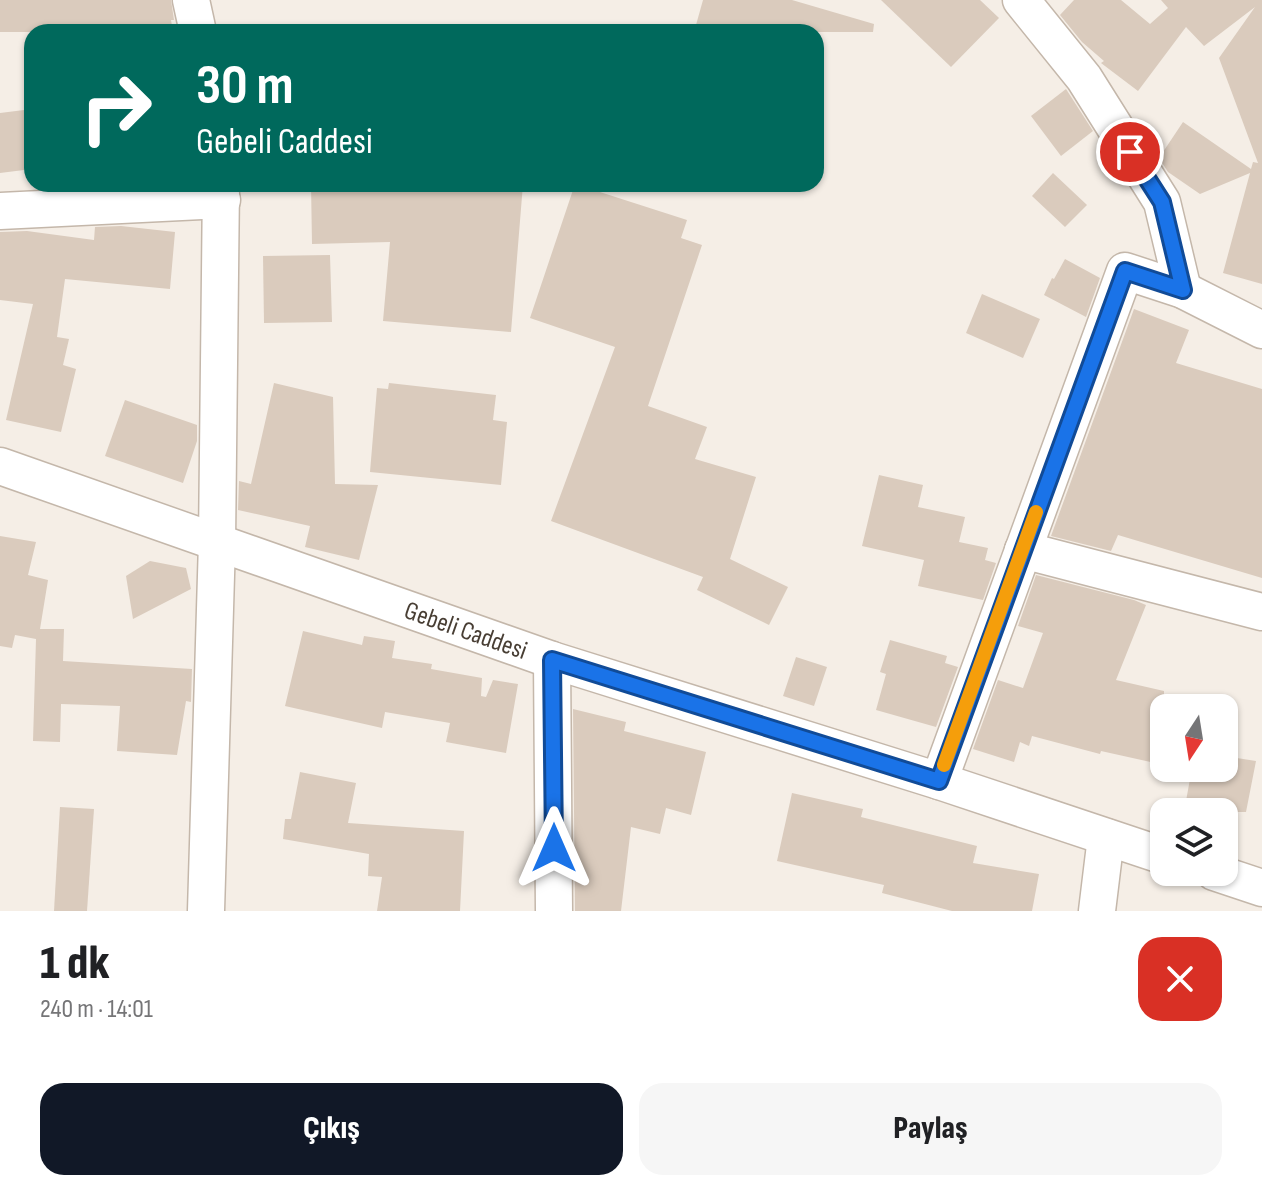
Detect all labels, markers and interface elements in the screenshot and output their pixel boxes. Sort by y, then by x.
text: 30 m [196,53,294,120]
icon: right [64,56,168,160]
pin [1096,118,1164,186]
text: Gebeli Caddesi [196,121,373,164]
icon: arrive [1108,130,1152,174]
street label: Gebeli Caddesi [400,595,531,667]
north arrow [1150,694,1238,782]
map controls [1150,694,1238,886]
button: layers [1150,798,1238,886]
position arrow [512,806,596,890]
text: 1 dk [40,935,110,992]
button: close [1138,937,1222,1021]
text: 240 m · 14:01 [40,994,153,1025]
button: Çıkış [40,1083,623,1175]
button: Paylaş [639,1083,1222,1175]

